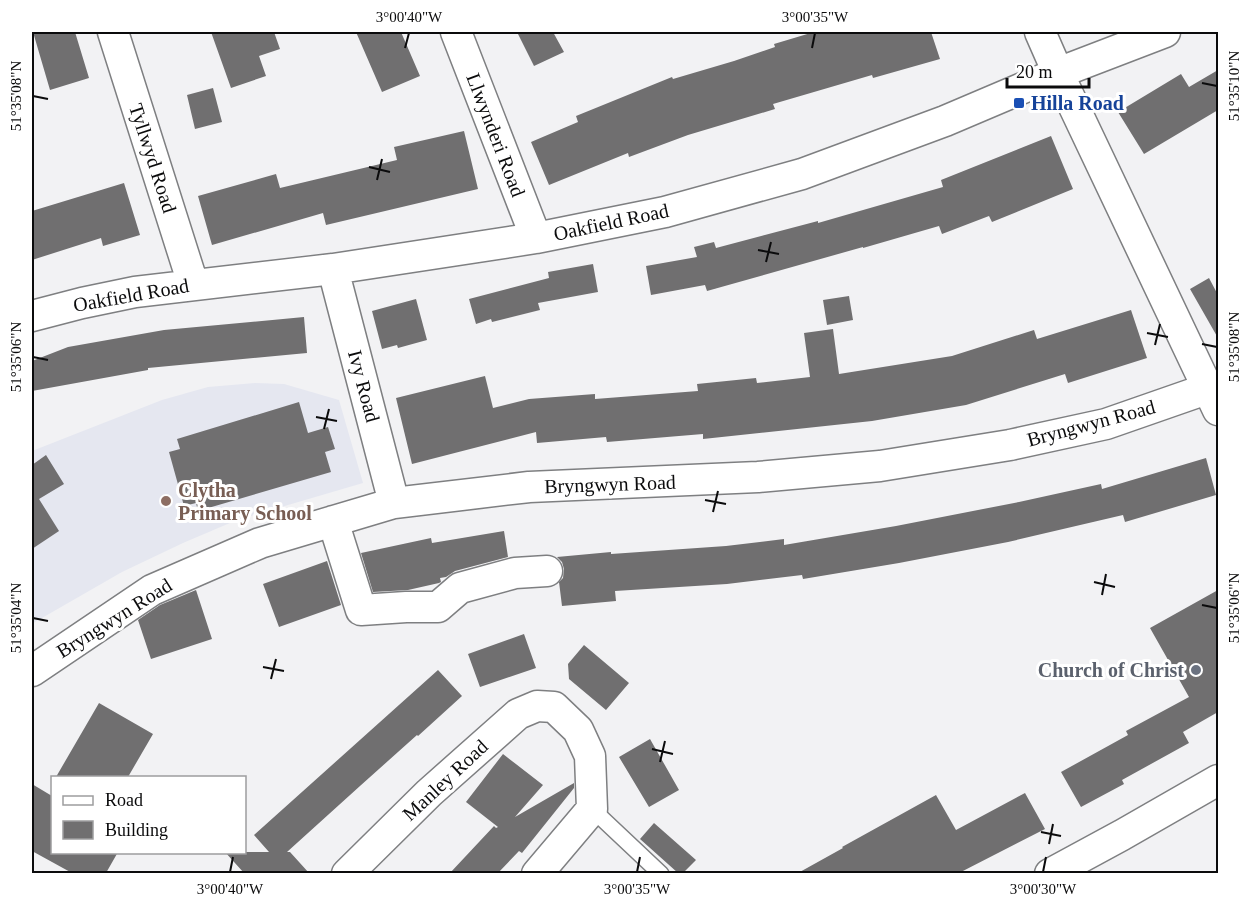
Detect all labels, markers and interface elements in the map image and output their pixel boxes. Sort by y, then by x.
text: 3°00'40"W [376,9,443,25]
text: 3°00'35"W [782,9,849,25]
scale bar [1007,51,1090,89]
text: 51°35'10"N [1226,51,1242,121]
text: 51°35'08"N [8,61,24,131]
text: 20 m [1016,62,1053,82]
street label: Llwynderi Road [461,70,530,200]
place label: Hilla Road [1031,92,1124,114]
marker: Hilla Road [1012,96,1026,110]
street label: Tyllwyd Road [124,101,181,216]
street label: Oakfield Road [551,199,671,245]
street label: Oakfield Road [71,274,191,316]
text: 51°35'08"N [1226,312,1242,382]
text: 51°35'06"N [8,322,24,392]
street label: Ivy Road [343,347,384,425]
street label: Bryngwyn Road [1025,395,1158,452]
street label: Bryngwyn Road [544,471,676,498]
place label: Clytha Primary School [178,479,312,525]
marker: Clytha Primary School [159,494,173,508]
text: 51°35'06"N [1226,573,1242,643]
street label: Bryngwyn Road [52,574,176,663]
text: 51°35'04"N [8,583,24,653]
place label: Church of Christ [1038,659,1184,681]
marker: Church of Christ [1189,663,1203,677]
street label: Manley Road [398,735,493,826]
legend [51,776,246,854]
text: Road [105,790,143,810]
text: Building [105,820,168,840]
text: 3°00'40"W [197,881,264,897]
text: 3°00'35"W [604,881,671,897]
text: 3°00'30"W [1010,881,1077,897]

